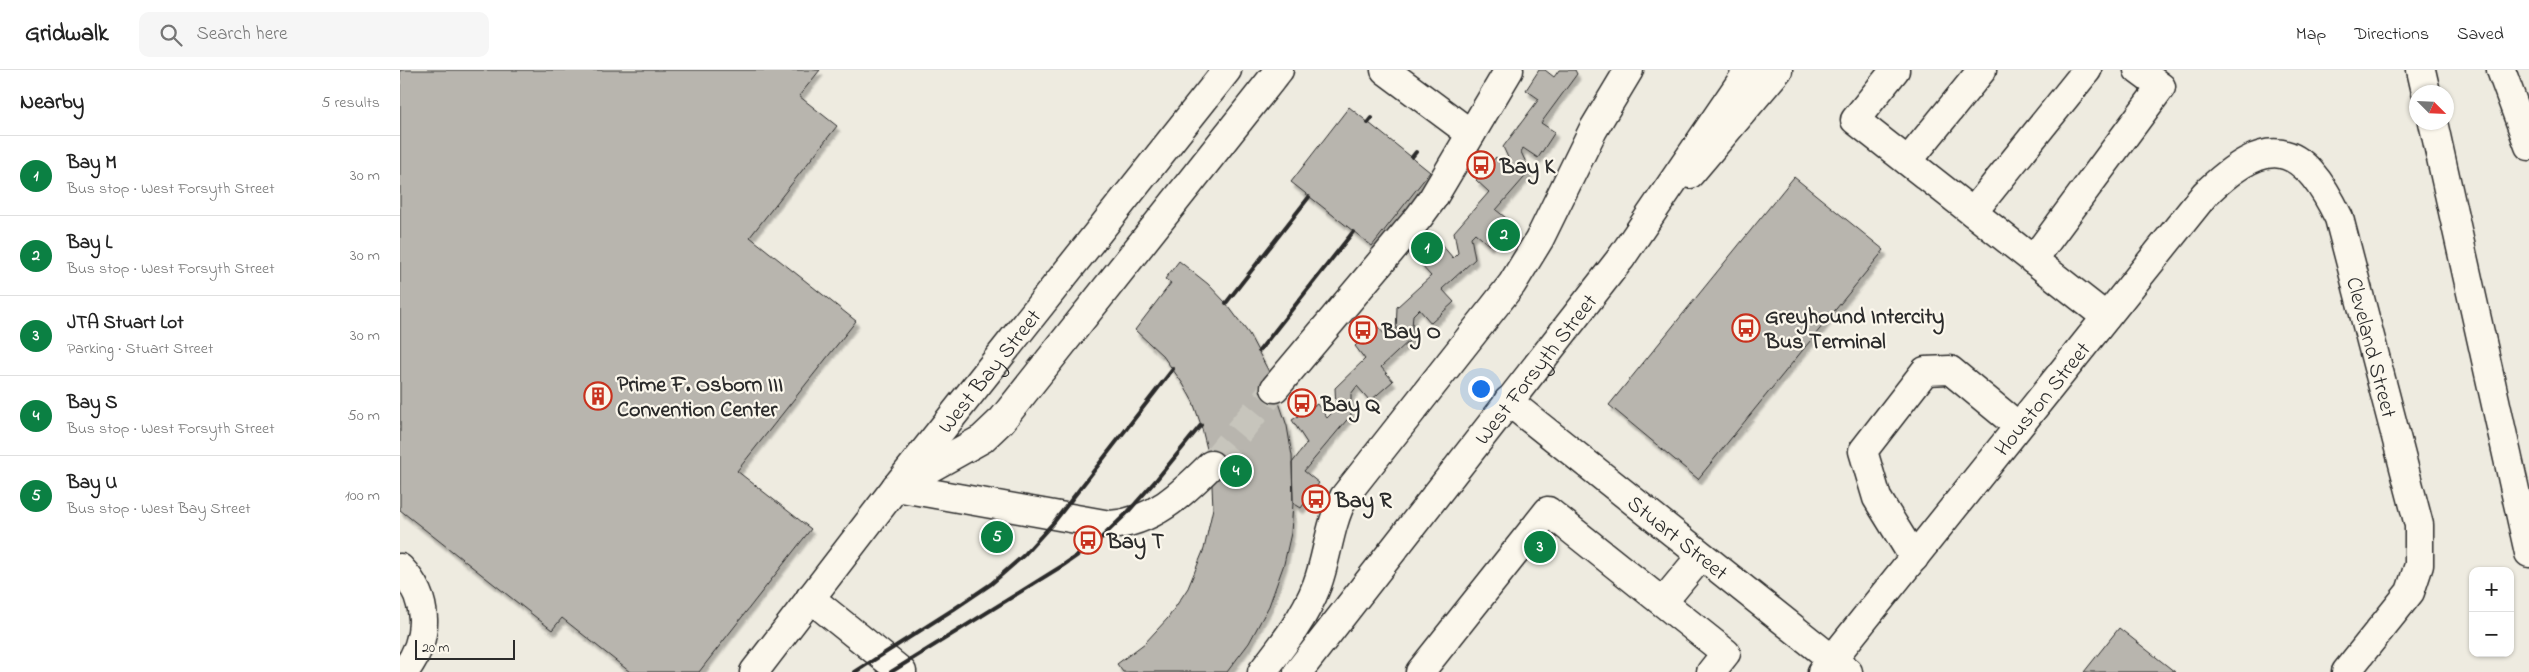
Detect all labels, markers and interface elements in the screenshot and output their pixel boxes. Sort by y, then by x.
search box [139,12,489,57]
text: Gridwalk [25,17,109,52]
icon: search [157,21,185,49]
text: Search here [197,21,288,48]
text: Map [2296,22,2326,48]
text: Directions [2354,22,2429,48]
text: Saved [2457,22,2504,48]
north arrow [2409,85,2454,130]
text: Nearby [20,88,84,118]
text: 5 results [321,91,380,115]
text: Bay M [67,150,117,177]
bus stop icon: Bay K [1466,150,1496,180]
place label: Bay K [1499,152,1556,185]
text: 1 [33,164,39,188]
text: 30 m [350,164,380,188]
text: Bus stop · West Forsyth Street [67,177,275,201]
pin: 2 [1488,216,1520,254]
pin: 1 [1411,229,1443,267]
text: Bay L [67,230,112,257]
text: 2 [32,244,40,268]
text: 30 m [350,244,380,268]
text: Bus stop · West Forsyth Street [67,257,275,281]
street label: Cleveland Street [2336,274,2404,422]
street label: West Forsyth Street [1468,287,1607,453]
place label: Greyhound Intercity Bus Terminal [1764,302,1944,359]
street label: West Bay Street [931,303,1051,441]
text: JTA Stuart Lot [67,310,184,337]
bus stop icon: Greyhound Intercity Bus Terminal [1731,313,1761,343]
bus stop icon: Bay O [1348,315,1378,345]
place label: Bay O [1381,317,1441,350]
text: 3 [33,324,39,348]
text: 30 m [350,324,380,348]
street label: Houston Street [1988,335,2100,464]
text: Parking · Stuart Street [67,337,213,361]
place label: Prime F. Osborn III Convention Center [617,370,783,427]
your location [1468,376,1494,402]
building icon: Prime F. Osborn III Convention Center [583,381,613,411]
bus stop icon: Bay Q [1287,388,1317,418]
text: Bay S [67,390,118,417]
place label: Bay Q [1320,390,1380,423]
text: 4 [33,404,39,428]
text: 50 m [348,404,380,428]
text: Bus stop · West Forsyth Street [67,417,275,441]
pin: 4 [1220,452,1252,490]
text: Bay U [67,470,117,497]
text: 5 [31,484,41,508]
text: 100 m [345,484,380,508]
bus stop icon: Bay R [1301,484,1331,514]
place label: Bay R [1334,486,1392,519]
street label: Stuart Street [1619,489,1734,590]
text: Bus stop · West Bay Street [67,497,251,521]
pin: 5 [981,518,1013,556]
bus stop icon: Bay T [1073,525,1103,555]
place label: Bay T [1106,527,1164,560]
pin: 3 [1524,528,1556,566]
map controls [2469,567,2514,657]
button: + [2469,567,2514,612]
button: − [2469,612,2514,657]
scale bar [415,637,515,660]
text: 20 m [422,638,449,659]

